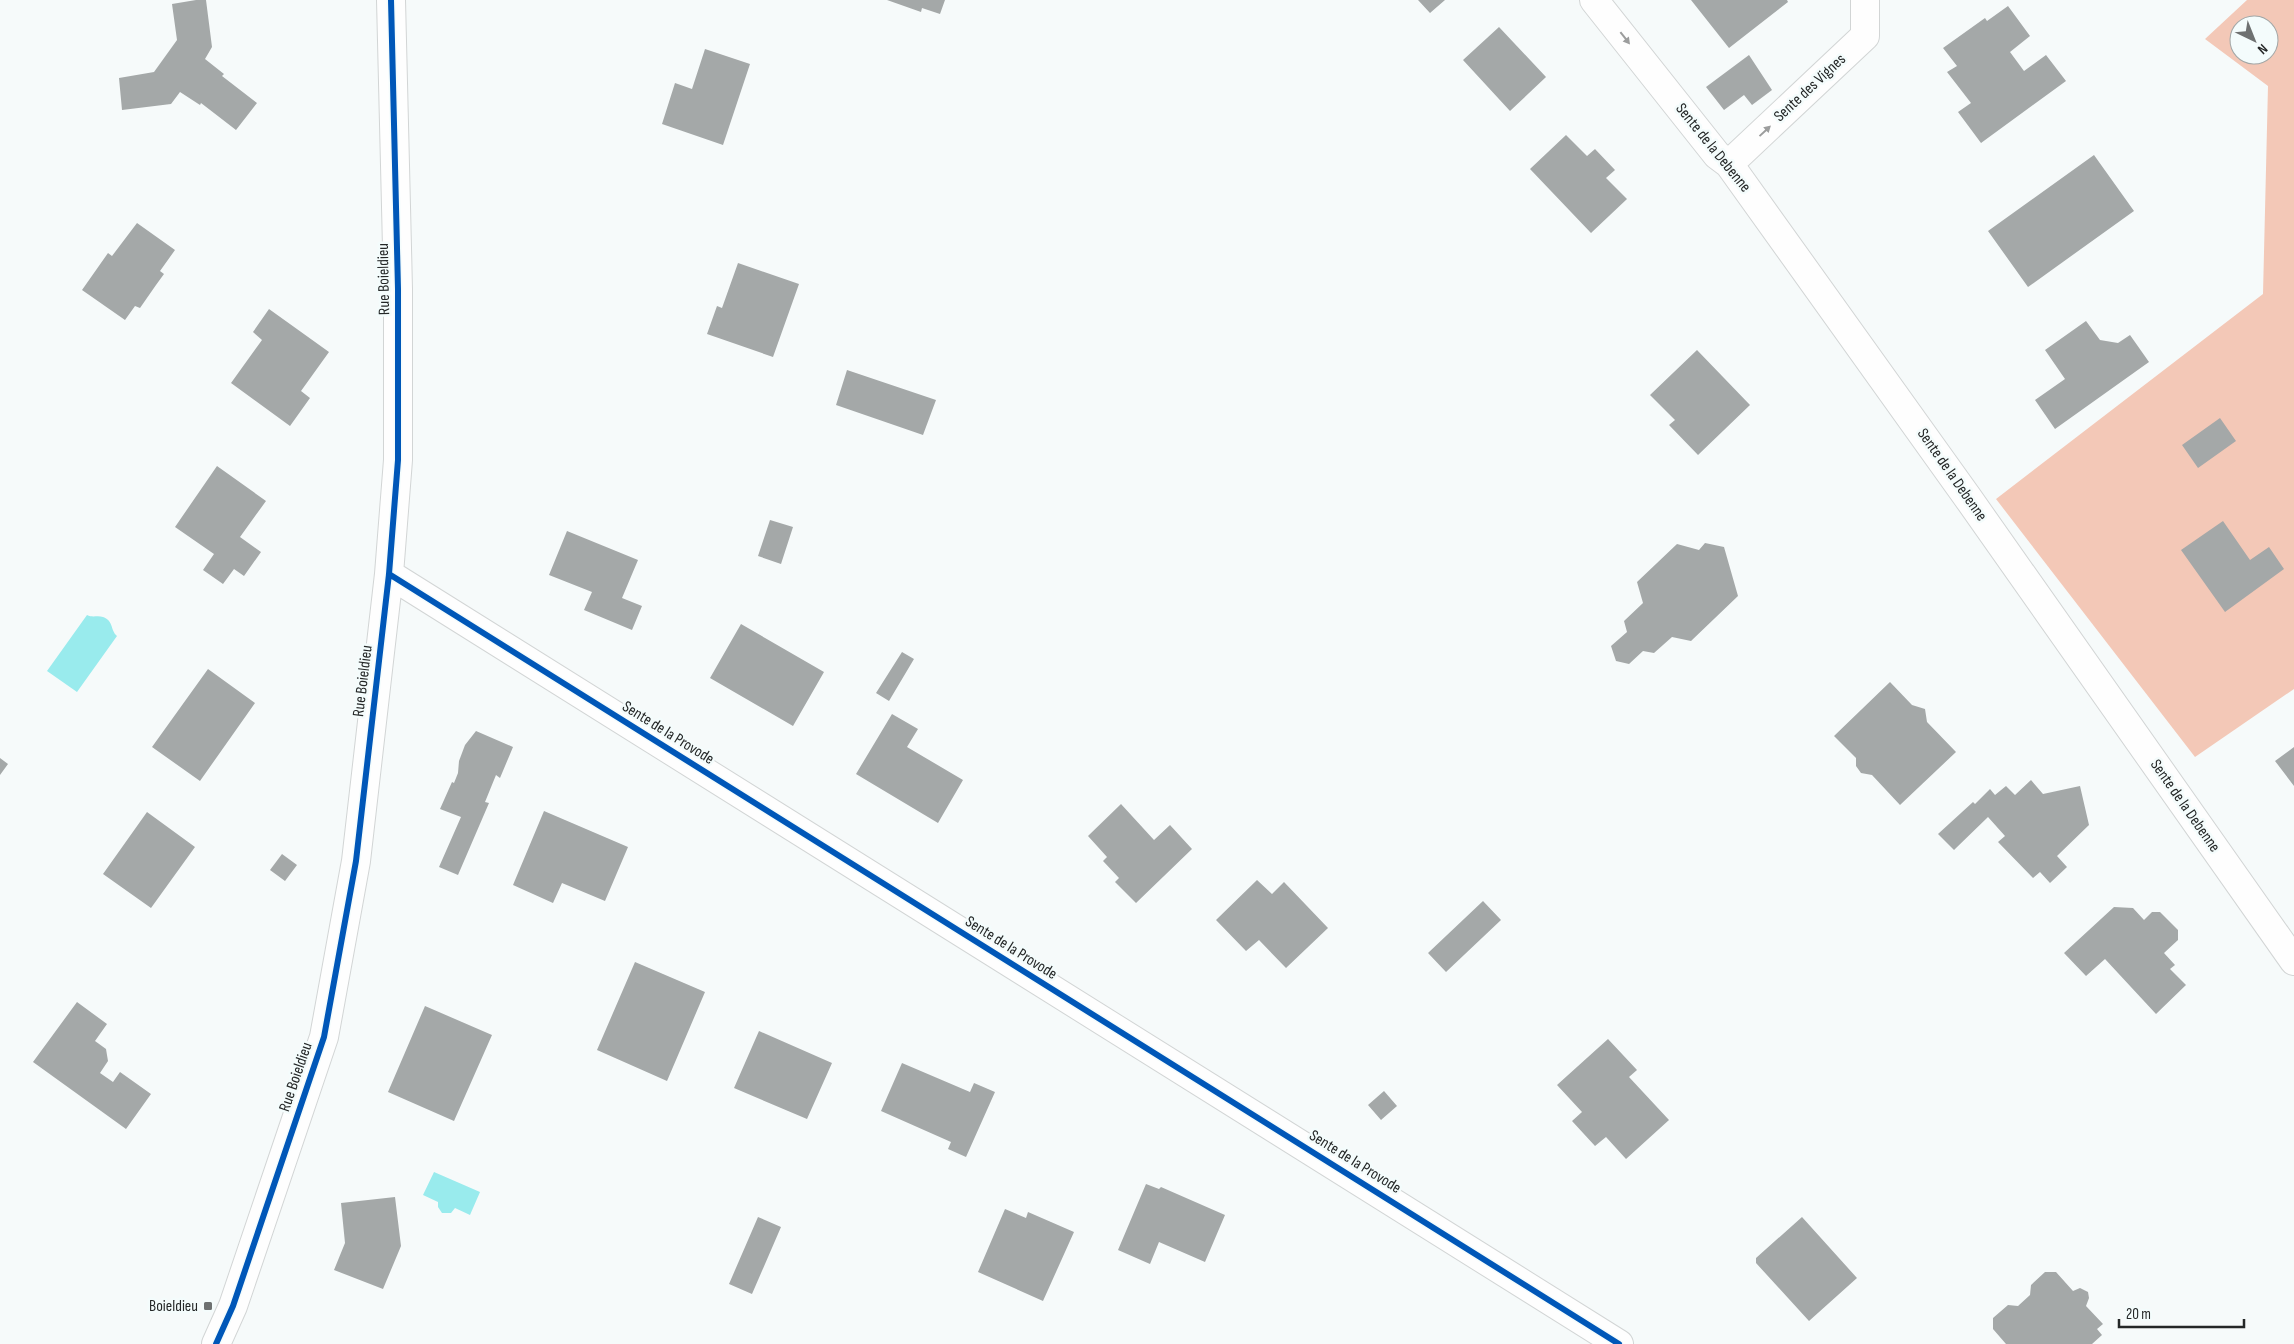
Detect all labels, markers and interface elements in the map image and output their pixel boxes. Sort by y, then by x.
north arrow [2229,15,2279,65]
one-way arrow [1619,31,1630,44]
text: N [2254,40,2271,58]
street label: Sente des Vignes [1770,50,1850,126]
street label: Sente de la Debenne [1671,100,1755,196]
one-way arrow [1758,125,1770,137]
street label: Rue Boieldieu [374,243,394,315]
street label: Sente de la Debenne [1913,425,1991,525]
street label: Rue Boieldieu [349,644,377,718]
street label: Sente de la Provode [619,697,717,769]
street label: Sente de la Debenne [2146,756,2224,856]
street label: Sente de la Provode [962,912,1060,984]
street label: Rue Boieldieu [275,1040,317,1114]
street label: Sente de la Provode [1306,1126,1404,1198]
scale bar [2119,1296,2244,1328]
place label: Boieldieu [149,1297,198,1316]
marker: Boieldieu [202,1300,214,1312]
text: 20 m [2126,1305,2151,1324]

